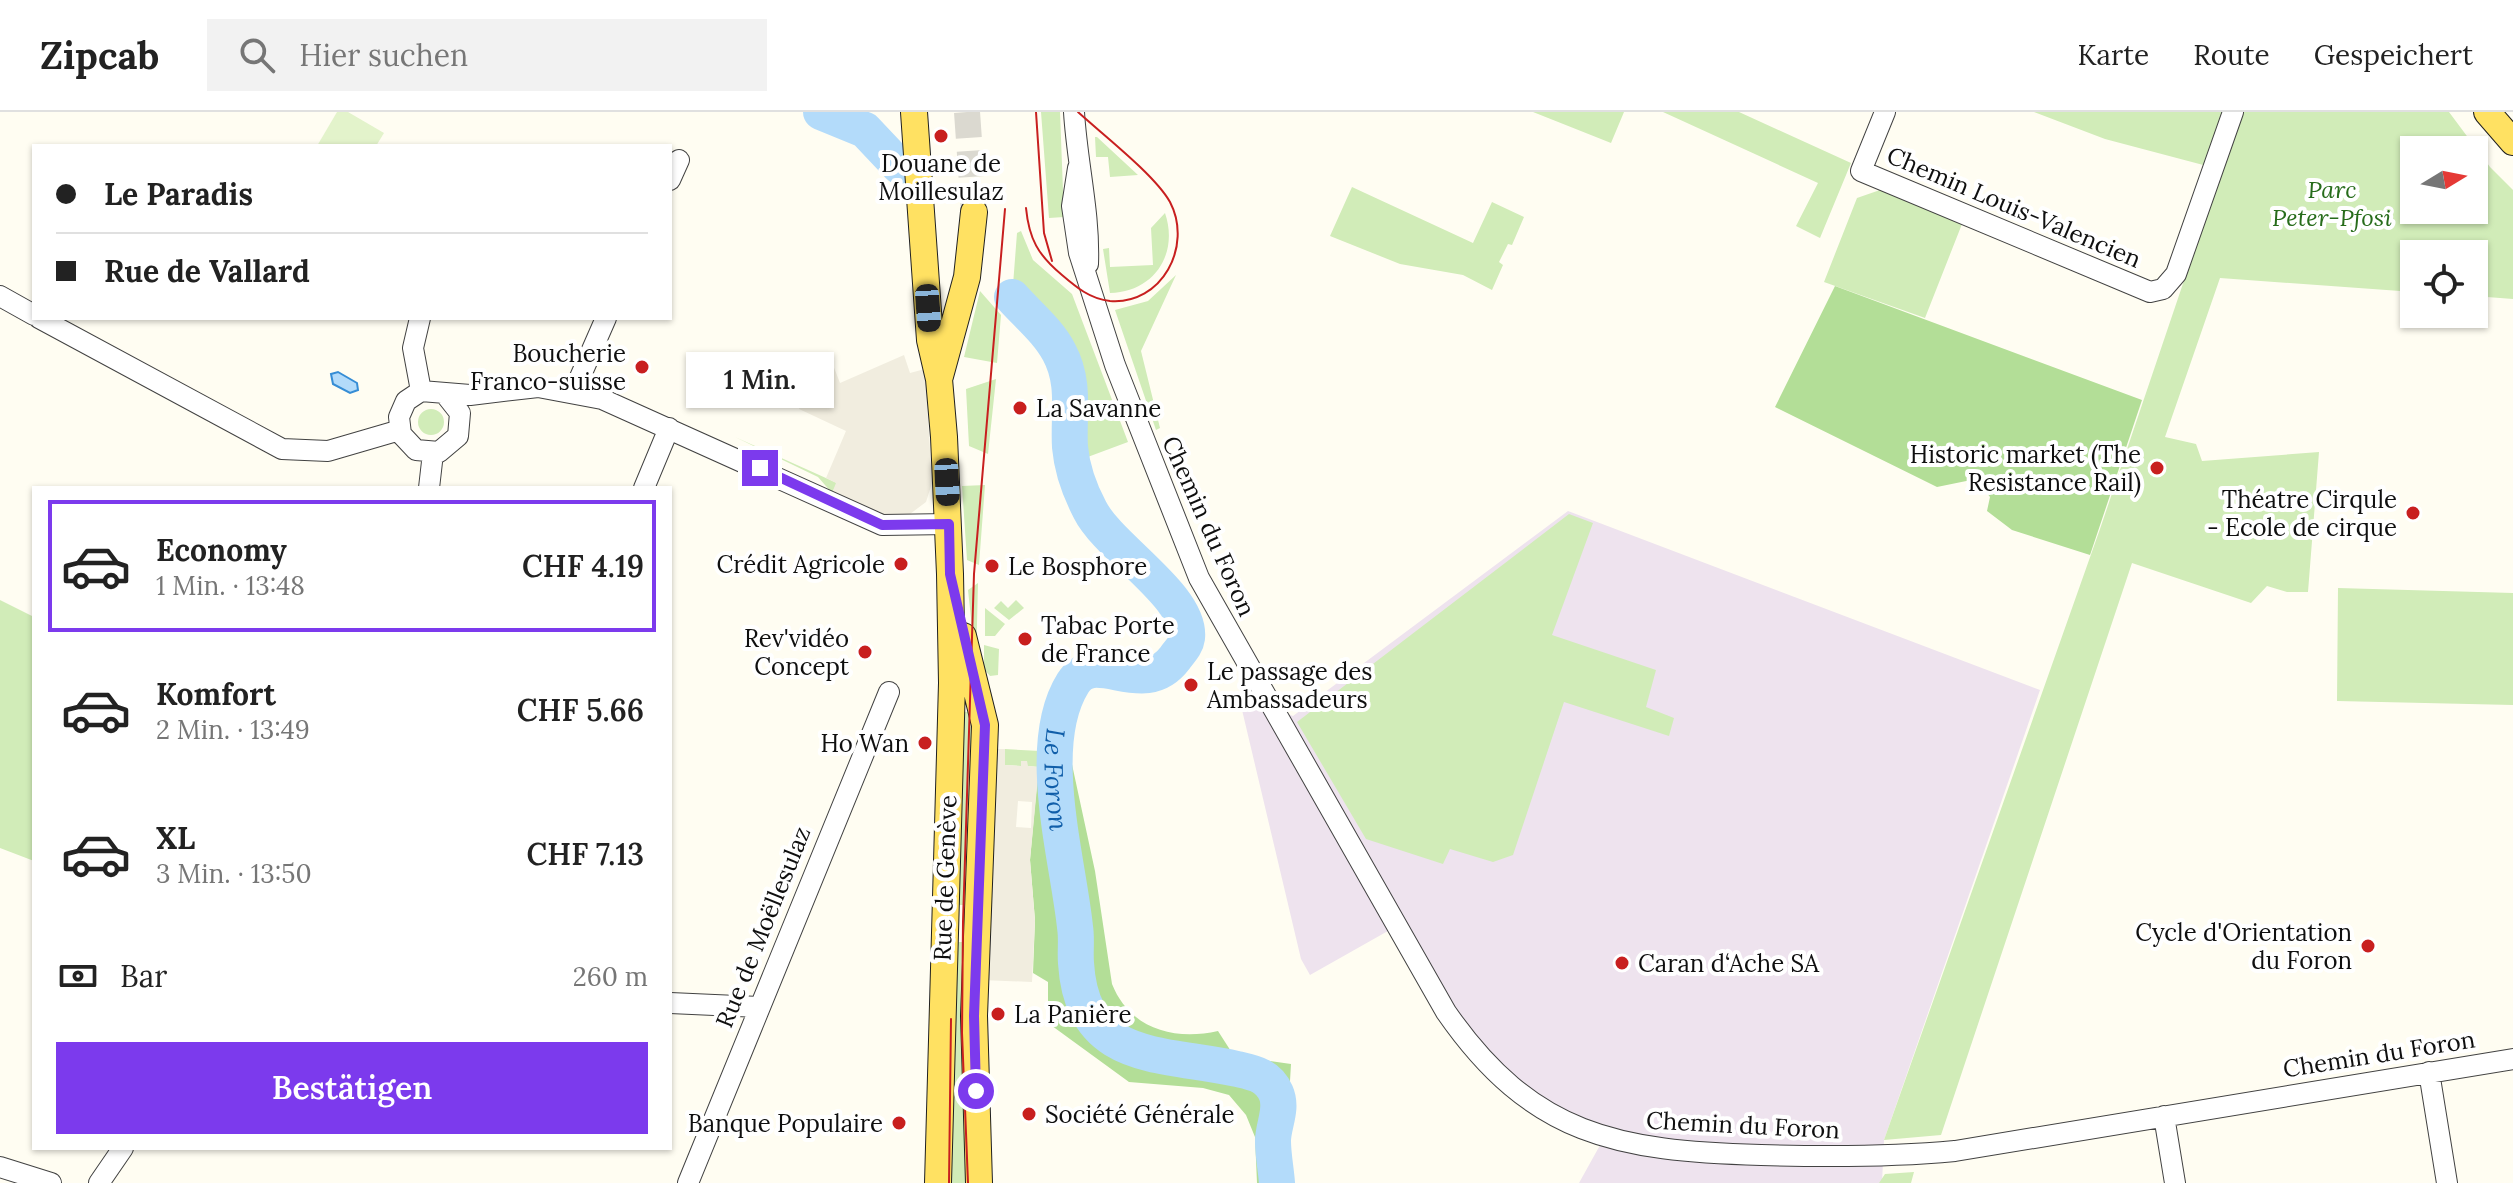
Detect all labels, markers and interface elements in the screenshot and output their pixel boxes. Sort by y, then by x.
search box [207,19,767,91]
text: Zipcab [40,31,159,79]
icon: search [235,33,279,77]
text: Hier suchen [299,36,468,74]
text: Karte [2077,37,2149,73]
text: Route [2193,37,2270,73]
text: Gespeichert [2314,37,2473,73]
marker: Douane de Moillesulaz [932,127,950,145]
north arrow [2400,136,2488,224]
map controls [2400,136,2488,328]
street label: Chemin Louis-Valencien [1882,139,2146,275]
place label: Douane de Moillesulaz [878,148,1004,207]
park label: Parc Peter-Pfosi [2272,174,2392,233]
text: Le Paradis [104,175,253,213]
button: locate [2400,240,2488,328]
text: Rue de Vallard [104,252,310,290]
car [914,283,942,333]
place label: Boucherie Franco-suisse [470,338,626,397]
callout: 1 Min. [686,352,834,408]
marker: Boucherie Franco-suisse [633,358,651,376]
text: 1 Min. [724,363,796,396]
place label: La Savanne [1036,393,1161,424]
marker: La Savanne [1011,399,1029,417]
street label: Chemin du Foron [1155,431,1263,621]
place label: Historic market (The Resistance Rail) [1910,439,2141,498]
route end [742,450,778,486]
car [934,457,960,507]
marker: Historic market (The Resistance Rail) [2148,459,2166,477]
place label: Théatre Cirqule - Ecole de cirque [2207,484,2397,543]
marker: Théatre Cirqule - Ecole de cirque [2404,504,2422,522]
icon: car [60,530,132,602]
text: Economy [156,531,287,569]
text: CHF 4.19 [522,547,644,585]
place label: Crédit Agricole [716,549,885,580]
place label: Le Bosphore [1008,551,1147,582]
marker: Crédit Agricole [892,555,910,573]
marker: Le Bosphore [983,557,1001,575]
text: 1 Min. · 13:48 [156,569,305,602]
place label: Tabac Porte de France [1041,610,1175,669]
place label: Rev'vidéo Concept [744,623,850,682]
marker: Tabac Porte de France [1016,630,1034,648]
marker: Rev'vidéo Concept [856,643,874,661]
place label: Le passage des Ambassadeurs [1206,656,1372,715]
icon: car [60,674,132,746]
text: Komfort [156,675,276,713]
marker: Le passage des Ambassadeurs [1182,676,1200,694]
text: CHF 5.66 [517,691,644,729]
text: 2 Min. · 13:49 [156,713,310,746]
water label: Le Foron [1038,727,1076,832]
place label: Ho Wan [821,728,909,759]
marker: Ho Wan [916,734,934,752]
street label: Rue de Genève [927,794,963,962]
icon: car [60,818,132,890]
text: XL [156,819,195,857]
street label: Rue de Moëllesulaz [709,822,817,1032]
text: CHF 7.13 [527,835,644,873]
text: 3 Min. · 13:50 [156,857,312,890]
place label: Cycle d'Orientation du Foron [2135,917,2352,976]
marker: Cycle d'Orientation du Foron [2359,937,2377,955]
place label: Caran d‘Ache SA [1638,948,1820,979]
icon: cash [56,954,100,998]
marker: Caran d‘Ache SA [1613,954,1631,972]
text: Bar [120,957,167,995]
text: 260 m [573,960,648,993]
place label: La Panière [1014,999,1131,1030]
marker: La Panière [989,1005,1007,1023]
street label: Chemin du Foron [2281,1024,2477,1084]
button: Bestätigen [56,1042,648,1134]
route start [958,1073,994,1109]
place label: Société Générale [1045,1099,1235,1130]
street label: Chemin du Foron [1645,1104,1841,1146]
marker: Société Générale [1020,1105,1038,1123]
place label: Banque Populaire [688,1108,883,1139]
marker: Banque Populaire [890,1114,908,1132]

